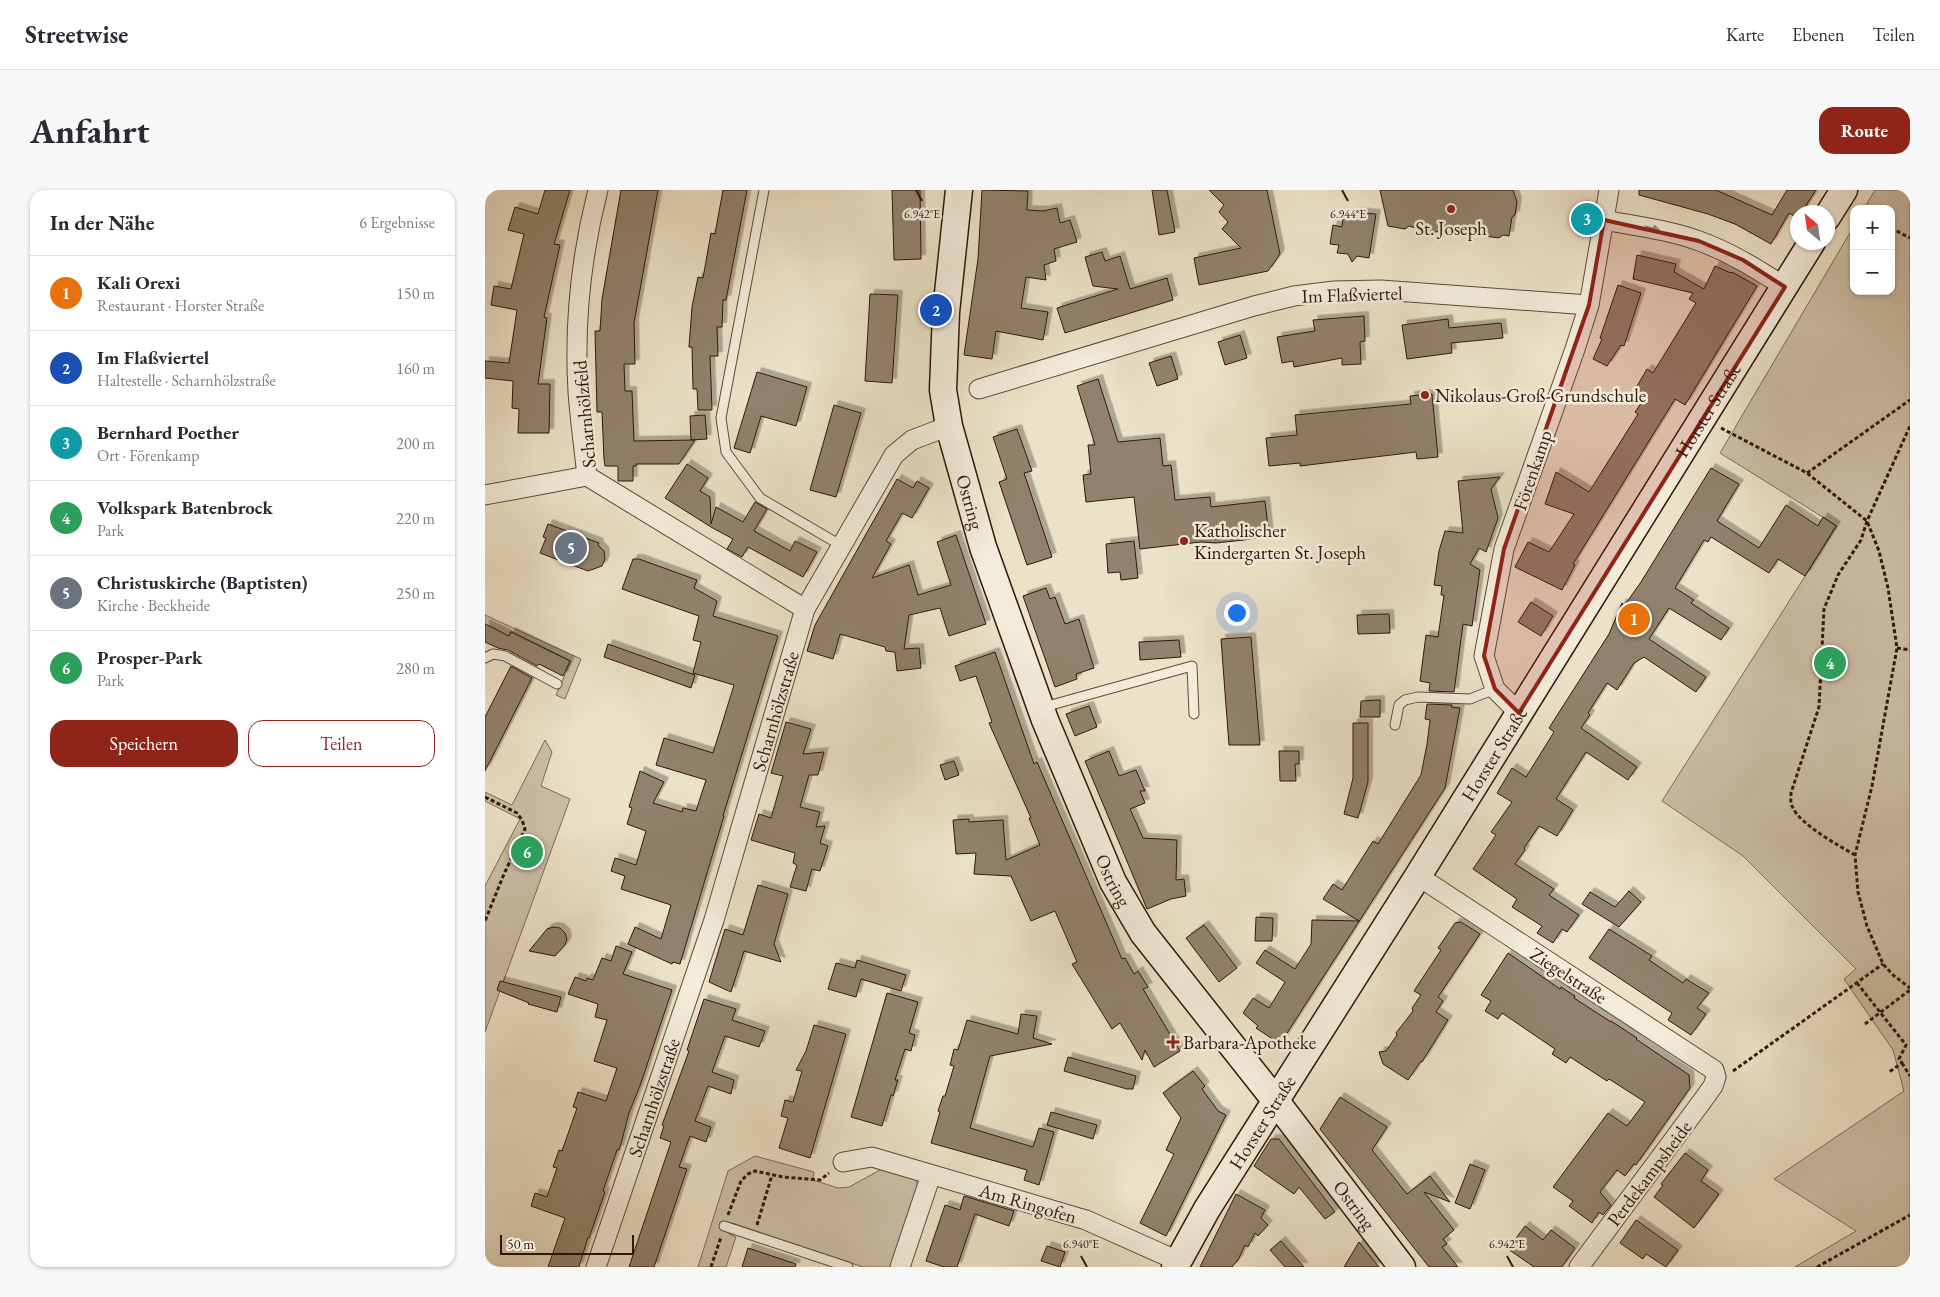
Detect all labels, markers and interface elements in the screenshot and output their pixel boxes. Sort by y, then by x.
text: Streetwise [25,19,128,50]
text: Karte [1726,23,1764,46]
text: Ebenen [1792,23,1845,46]
text: Teilen [1873,23,1915,46]
button: Route [1819,107,1910,154]
text: Anfahrt [30,108,150,153]
pin: 3 [1571,200,1603,238]
marker: St. Joseph [1445,203,1457,215]
north arrow [1790,205,1835,250]
map controls [1850,205,1895,295]
button: + [1850,205,1895,250]
text: 6.942°E [904,206,940,222]
text: 6.944°E [1330,206,1366,222]
text: In der Nähe [50,209,155,236]
text: 6 Ergebnisse [359,212,435,233]
place label: St. Joseph [1415,216,1487,241]
one-way arrow [1645,225,1661,233]
button: − [1850,250,1895,295]
text: Kali Orexi [97,270,180,295]
street label: Im Flaßviertel [1301,280,1403,309]
text: 1 [62,283,70,304]
text: 150 m [396,283,435,304]
pin: 2 [920,291,952,329]
text: Restaurant · Horster Straße [97,295,264,316]
text: Im Flaßviertel [97,345,209,370]
text: 2 [62,358,70,379]
text: 160 m [396,358,435,379]
street label: Horster Straße [1669,358,1747,462]
street label: Scharnhölzfeld [567,359,602,469]
text: Haltestelle · Scharnhölzstraße [97,370,276,391]
place label: Nikolaus-Groß-Grundschule [1435,383,1646,408]
marker: Nikolaus-Groß-Grundschule [1419,389,1431,401]
text: Bernhard Poether [97,420,239,445]
street label: Förenkamp [1507,426,1558,514]
text: 3 [62,433,70,454]
text: 200 m [396,433,435,454]
text: Ort · Förenkamp [97,445,199,466]
street label: Ostring [950,472,990,533]
text: Volkspark Batenbrock [97,495,273,520]
text: 4 [62,508,70,529]
text: 220 m [396,508,435,529]
place label: Katholischer Kindergarten St. Joseph [1194,518,1366,565]
text: Park [97,520,124,541]
pin: 5 [555,529,587,567]
marker: Katholischer Kindergarten St. Joseph [1178,535,1190,547]
text: Christuskirche (Baptisten) [97,570,308,595]
text: 5 [62,583,70,604]
text: 250 m [396,583,435,604]
text: Kirche · Beckheide [97,595,210,616]
your location [1224,600,1250,626]
pin: 1 [1618,600,1650,638]
pin: 4 [1814,644,1846,682]
text: Prosper-Park [97,645,202,670]
street label: Scharnhölzstraße [746,648,805,774]
text: 6 [62,658,70,679]
text: 280 m [396,658,435,679]
text: Park [97,670,124,691]
street label: Horster Straße [1455,702,1533,806]
button: Speichern [50,720,238,767]
button: Teilen [248,720,435,767]
pin: 6 [511,833,543,871]
street label: Ostring [1090,850,1137,912]
street label: Ziegelstraße [1526,941,1612,1010]
place label: Barbara-Apotheke [1183,1030,1316,1055]
street label: Scharnhölzstraße [622,1035,686,1160]
marker: Barbara-Apotheke [1167,1036,1179,1048]
street label: Horster Straße [1223,1071,1302,1174]
street label: Perdekampsheide [1601,1115,1697,1231]
street label: Ostring [1327,1175,1382,1235]
street label: Am Ringofen [975,1177,1080,1229]
scale bar [500,1232,634,1255]
text: 50 m [507,1235,534,1253]
text: 6.940°E [1063,1236,1099,1252]
text: 6.942°E [1489,1236,1525,1252]

